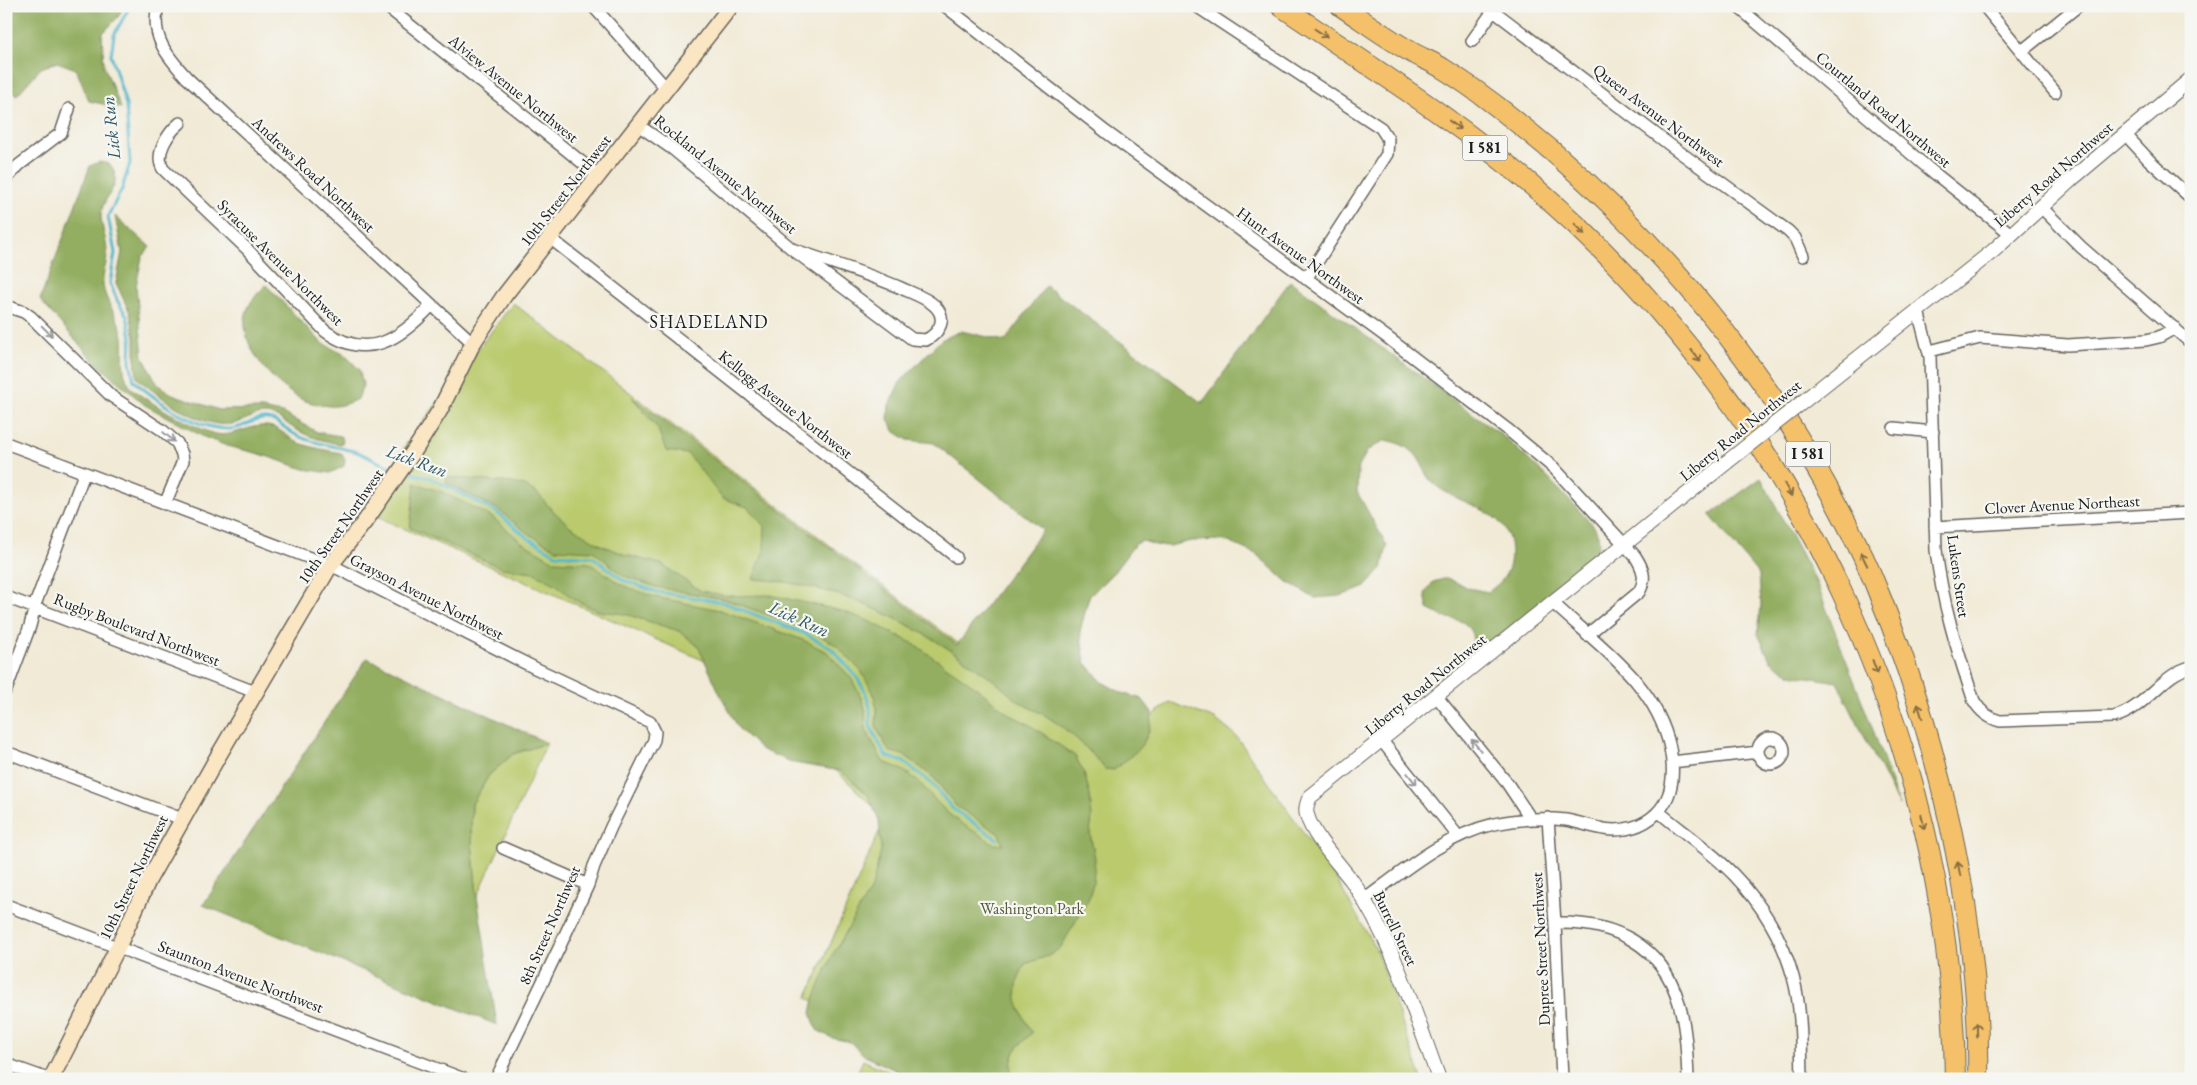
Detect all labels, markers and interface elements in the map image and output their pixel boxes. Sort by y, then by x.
one-way arrow [1314,28,1328,38]
street label: Alview Avenue Northwest [444,29,583,147]
street label: Courtland Road Northwest [1812,47,1956,172]
street label: Queen Avenue Northwest [1589,59,1729,172]
water label: Lick Run [96,95,125,162]
street label: Rockland Avenue Northwest [650,110,802,239]
street label: Andrews Road Northwest [247,111,380,237]
street label: Liberty Road Northwest [1990,117,2117,232]
one-way arrow [1448,120,1461,131]
street label: 10th Street Northwest [515,130,616,250]
road number: I 581 [1462,136,1508,160]
street label: Syracuse Avenue Northwest [213,195,348,330]
street label: Hunt Avenue Northwest [1233,202,1369,309]
one-way arrow [1574,223,1586,235]
district label: SHADELAND [650,310,768,333]
one-way arrow [41,325,53,337]
street label: Kellogg Avenue Northwest [714,345,857,463]
one-way arrow [1691,350,1702,363]
street label: Liberty Road Northwest [1675,375,1806,486]
one-way arrow [163,431,176,442]
water label: Lick Run [383,439,451,482]
road number: I 581 [1786,442,1830,466]
street label: 10th Street Northwest [293,465,388,588]
one-way arrow [1784,483,1794,497]
street label: Clover Avenue Northeast [1984,490,2140,519]
street label: Lukens Street [1942,533,1975,619]
street label: Grayson Avenue Northwest [346,549,507,644]
one-way arrow [1858,552,1868,567]
street label: Rugby Boulevard Northwest [51,588,223,671]
water label: Lick Run [765,595,833,642]
street label: Liberty Road Northwest [1360,629,1491,740]
one-way arrow [1871,659,1880,675]
one-way arrow [1914,704,1924,720]
one-way arrow [1471,739,1482,752]
one-way arrow [1407,772,1418,785]
street label: 10th Street Northwest [94,812,173,943]
one-way arrow [1919,814,1928,830]
one-way arrow [1954,861,1964,877]
street label: 8th Street Northwest [514,862,585,988]
street label: Dupree Street Northwest [1526,872,1555,1026]
street label: Burrell Street [1368,887,1423,969]
park label: Washington Park [980,898,1085,919]
street label: Staunton Avenue Northwest [155,935,326,1018]
one-way arrow [1973,1022,1982,1038]

